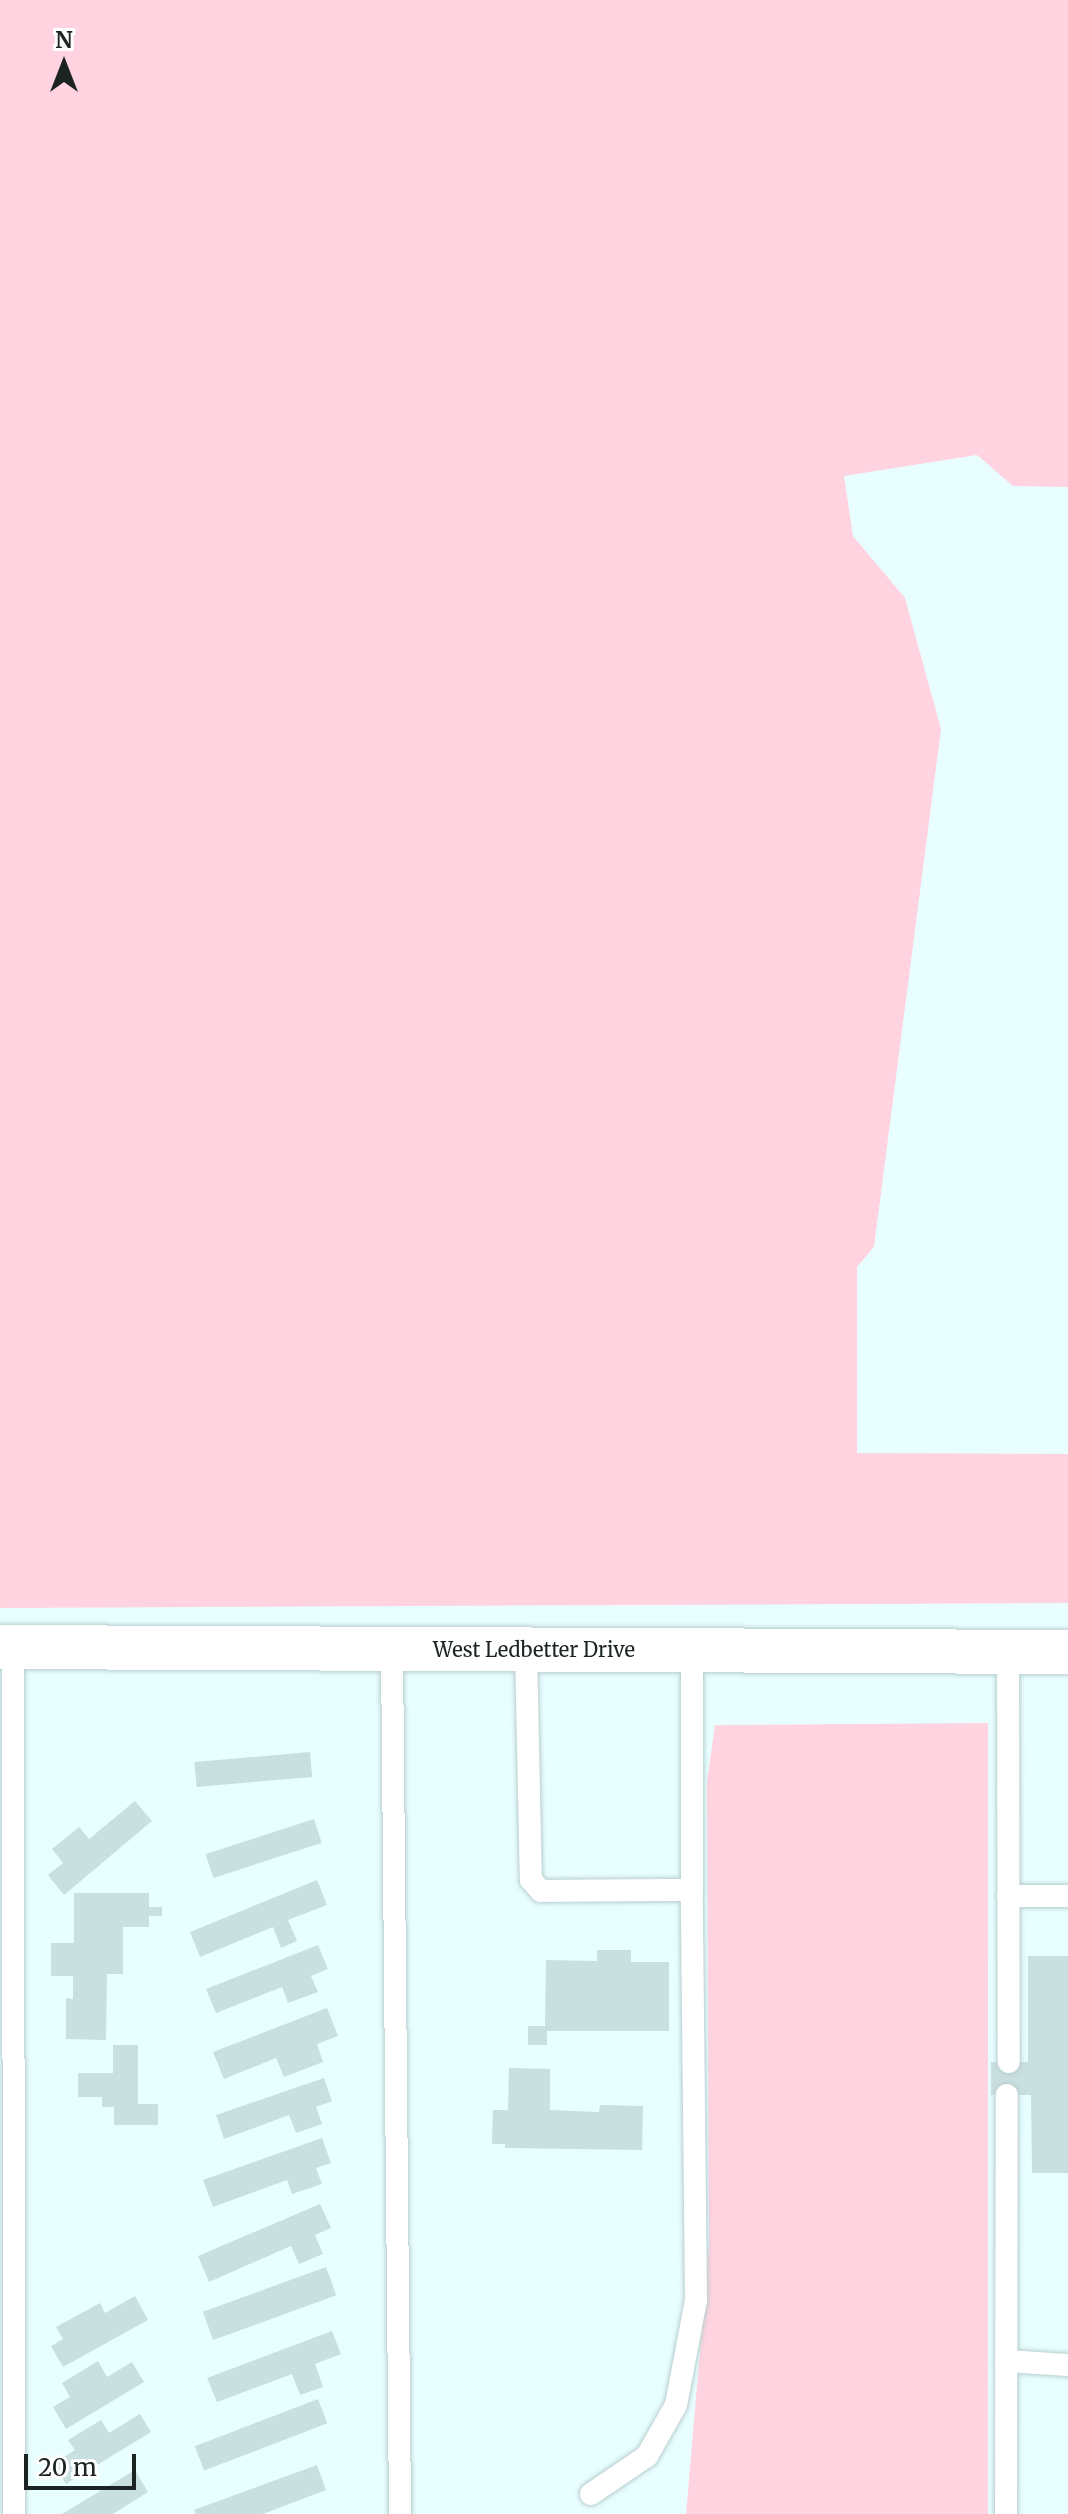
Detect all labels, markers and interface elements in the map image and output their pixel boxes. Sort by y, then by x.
north arrow [24,24,104,104]
text: N [55,26,73,54]
street label: West Ledbetter Drive [433,1637,635,1661]
scale bar [28,2438,140,2488]
text: 20 m [38,2452,97,2483]

